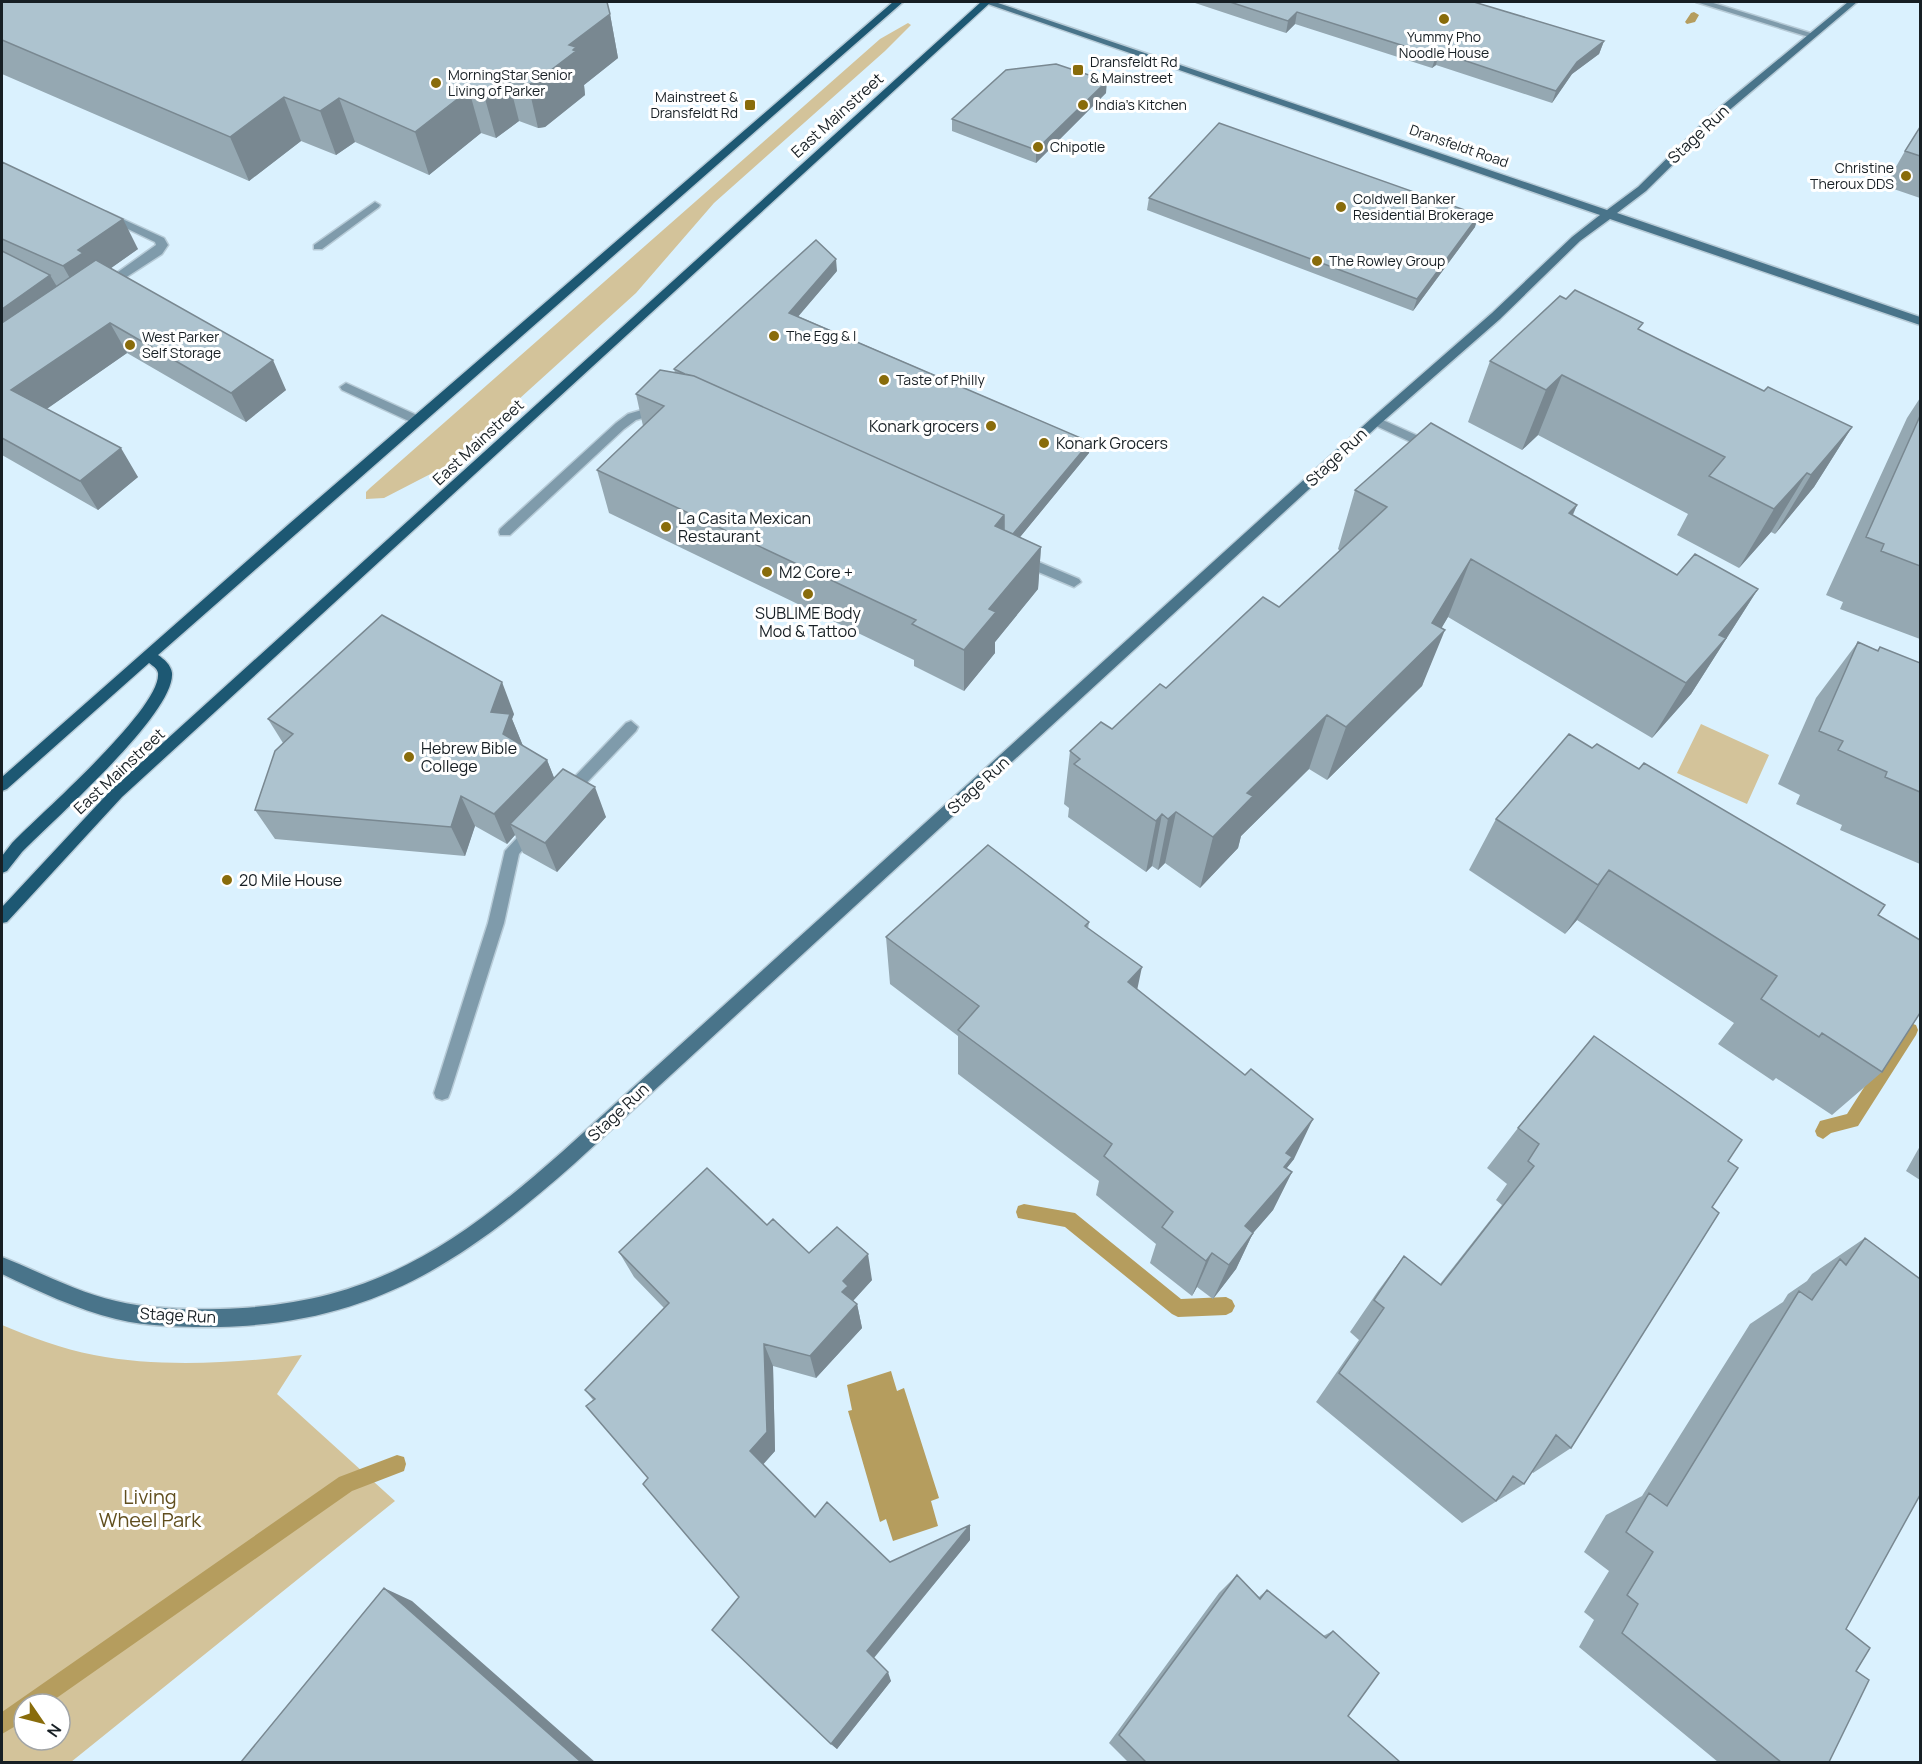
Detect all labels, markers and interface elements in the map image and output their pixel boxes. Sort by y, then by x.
marker: Yummy Pho Noodle House [1437,12,1451,26]
place label: Yummy Pho Noodle House [1399,27,1489,62]
place label: Dransfeldt Rd & Mainstreet [1090,52,1178,87]
marker: Dransfeldt Rd & Mainstreet [1071,63,1085,77]
place label: MorningStar Senior Living of Parker [448,65,573,100]
street label: East Mainstreet [786,68,888,162]
marker: MorningStar Senior Living of Parker [429,76,443,90]
place label: Mainstreet & Dransfeldt Rd [650,87,738,122]
place label: India's Kitchen [1095,95,1187,114]
marker: Mainstreet & Dransfeldt Rd [743,98,757,112]
marker: India's Kitchen [1076,98,1090,112]
street label: Stage Run [1663,100,1733,168]
street label: Dransfeldt Road [1407,120,1511,171]
place label: Chipotle [1050,137,1105,156]
marker: Chipotle [1031,140,1045,154]
place label: Christine Theroux DDS [1810,158,1894,193]
marker: Christine Theroux DDS [1899,169,1913,183]
place label: Coldwell Banker Residential Brokerage [1353,189,1494,224]
marker: Coldwell Banker Residential Brokerage [1334,200,1348,214]
place label: The Rowley Group [1329,251,1445,270]
marker: The Rowley Group [1310,254,1324,268]
place label: The Egg & I [786,326,856,345]
place label: West Parker Self Storage [142,327,221,362]
marker: The Egg & I [767,329,781,343]
marker: West Parker Self Storage [123,338,137,352]
place label: Taste of Philly [896,370,985,389]
marker: Taste of Philly [877,373,891,387]
street label: East Mainstreet [428,394,528,490]
place label: Konark grocers [869,415,979,437]
marker: Konark grocers [984,419,998,433]
street label: Stage Run [1301,423,1371,491]
place label: Konark Grocers [1056,432,1168,454]
marker: Konark Grocers [1037,436,1051,450]
place label: La Casita Mexican Restaurant [678,507,811,547]
marker: La Casita Mexican Restaurant [659,520,673,534]
place label: M2 Core + [779,561,853,583]
marker: M2 Core + [760,565,774,579]
marker: SUBLIME Body Mod & Tattoo [801,587,815,601]
place label: SUBLIME Body Mod & Tattoo [755,602,861,642]
street label: East Mainstreet [69,723,169,819]
place label: Hebrew Bible College [421,737,517,777]
marker: Hebrew Bible College [402,750,416,764]
street label: Stage Run [942,751,1014,819]
place label: 20 Mile House [239,869,342,891]
marker: 20 Mile House [220,873,234,887]
street label: Stage Run [583,1078,653,1146]
street label: Stage Run [139,1302,217,1328]
park label: Living Wheel Park [99,1483,202,1533]
north arrow [12,1692,72,1752]
text: N [42,1720,67,1742]

